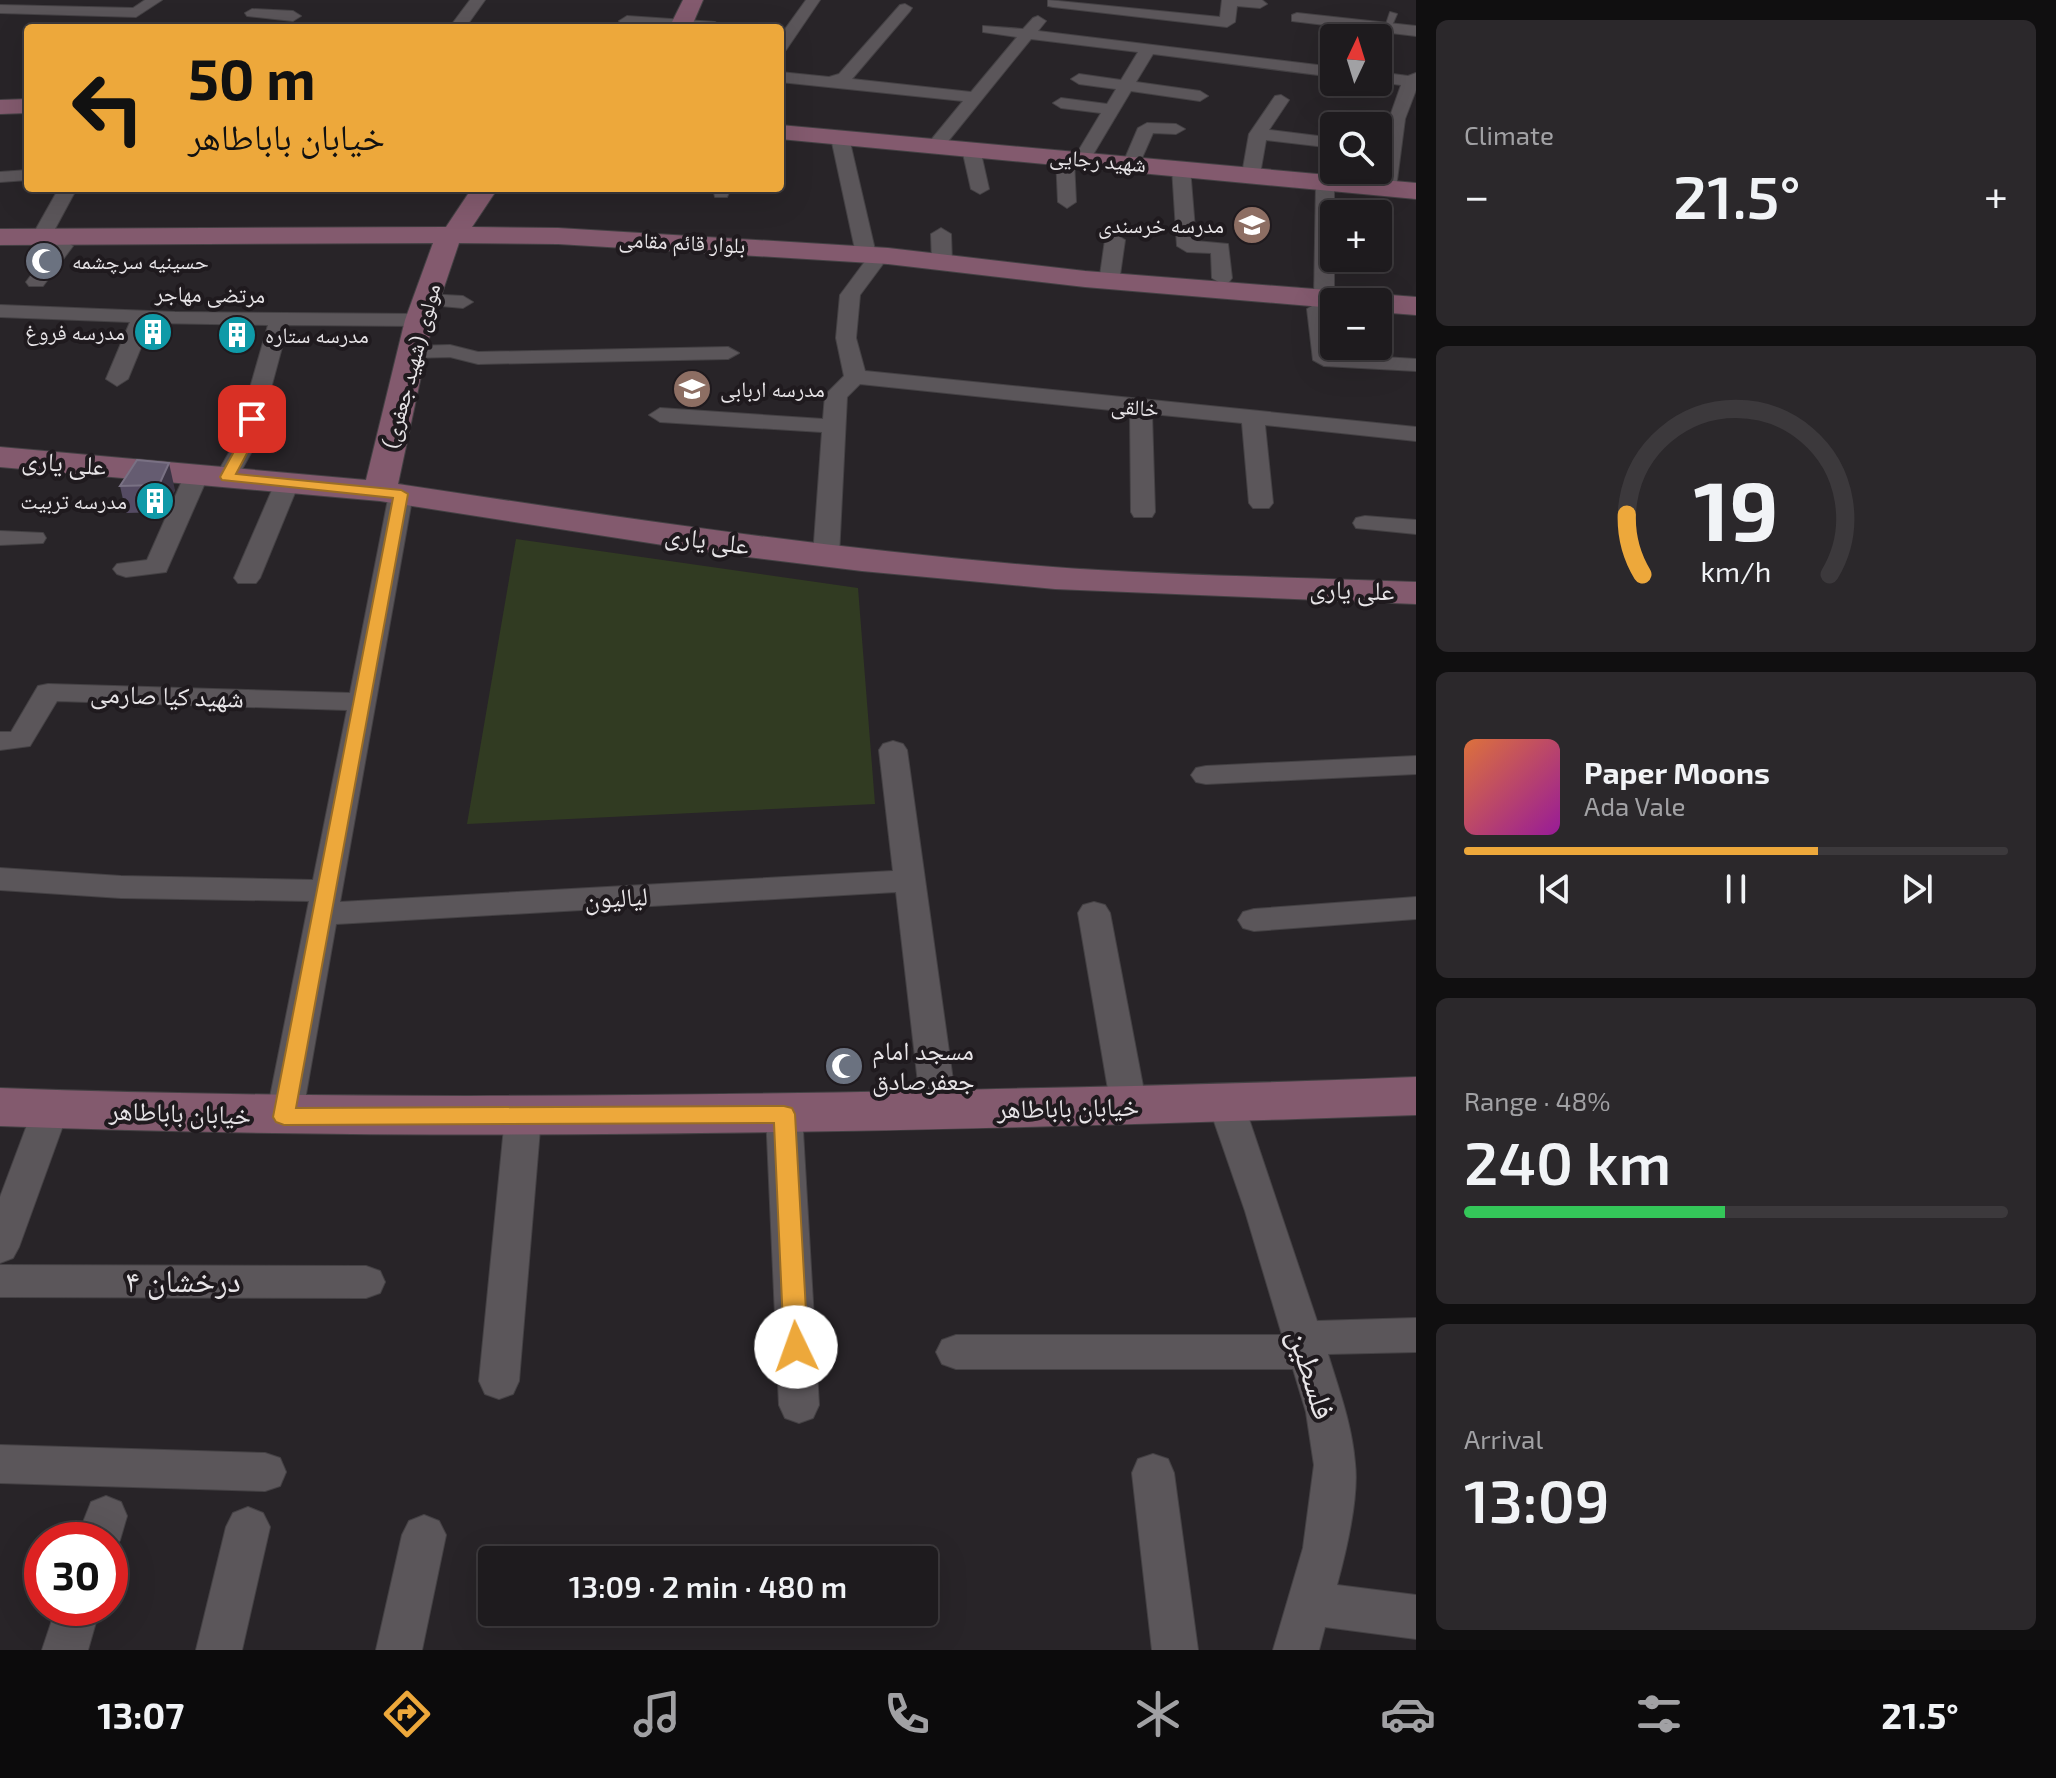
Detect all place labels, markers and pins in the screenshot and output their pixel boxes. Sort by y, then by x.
school or university icon: مدرسه خرسندی [1231,204,1273,246]
place label: مدرسه خرسندی [1098,211,1224,239]
mosque icon: حسینیه سرچشمه [23,240,65,282]
place label: حسینیه سرچشمه [72,247,209,275]
building icon: مدرسه فروغ [132,311,174,353]
building icon: مدرسه ستاره [216,314,258,356]
place label: مدرسه فروغ [25,318,125,346]
place label: مدرسه ستاره [265,321,369,347]
school or university icon: مدرسه اربابی [671,368,713,410]
place label: مدرسه اربابی [720,375,825,403]
pin [218,385,286,453]
building icon: مدرسه تربیت [134,480,176,522]
place label: مدرسه تربیت [20,487,127,514]
place label: مسجد امام جعفرصادق [872,1034,974,1097]
mosque icon: مسجد امام جعفرصادق [823,1045,865,1087]

